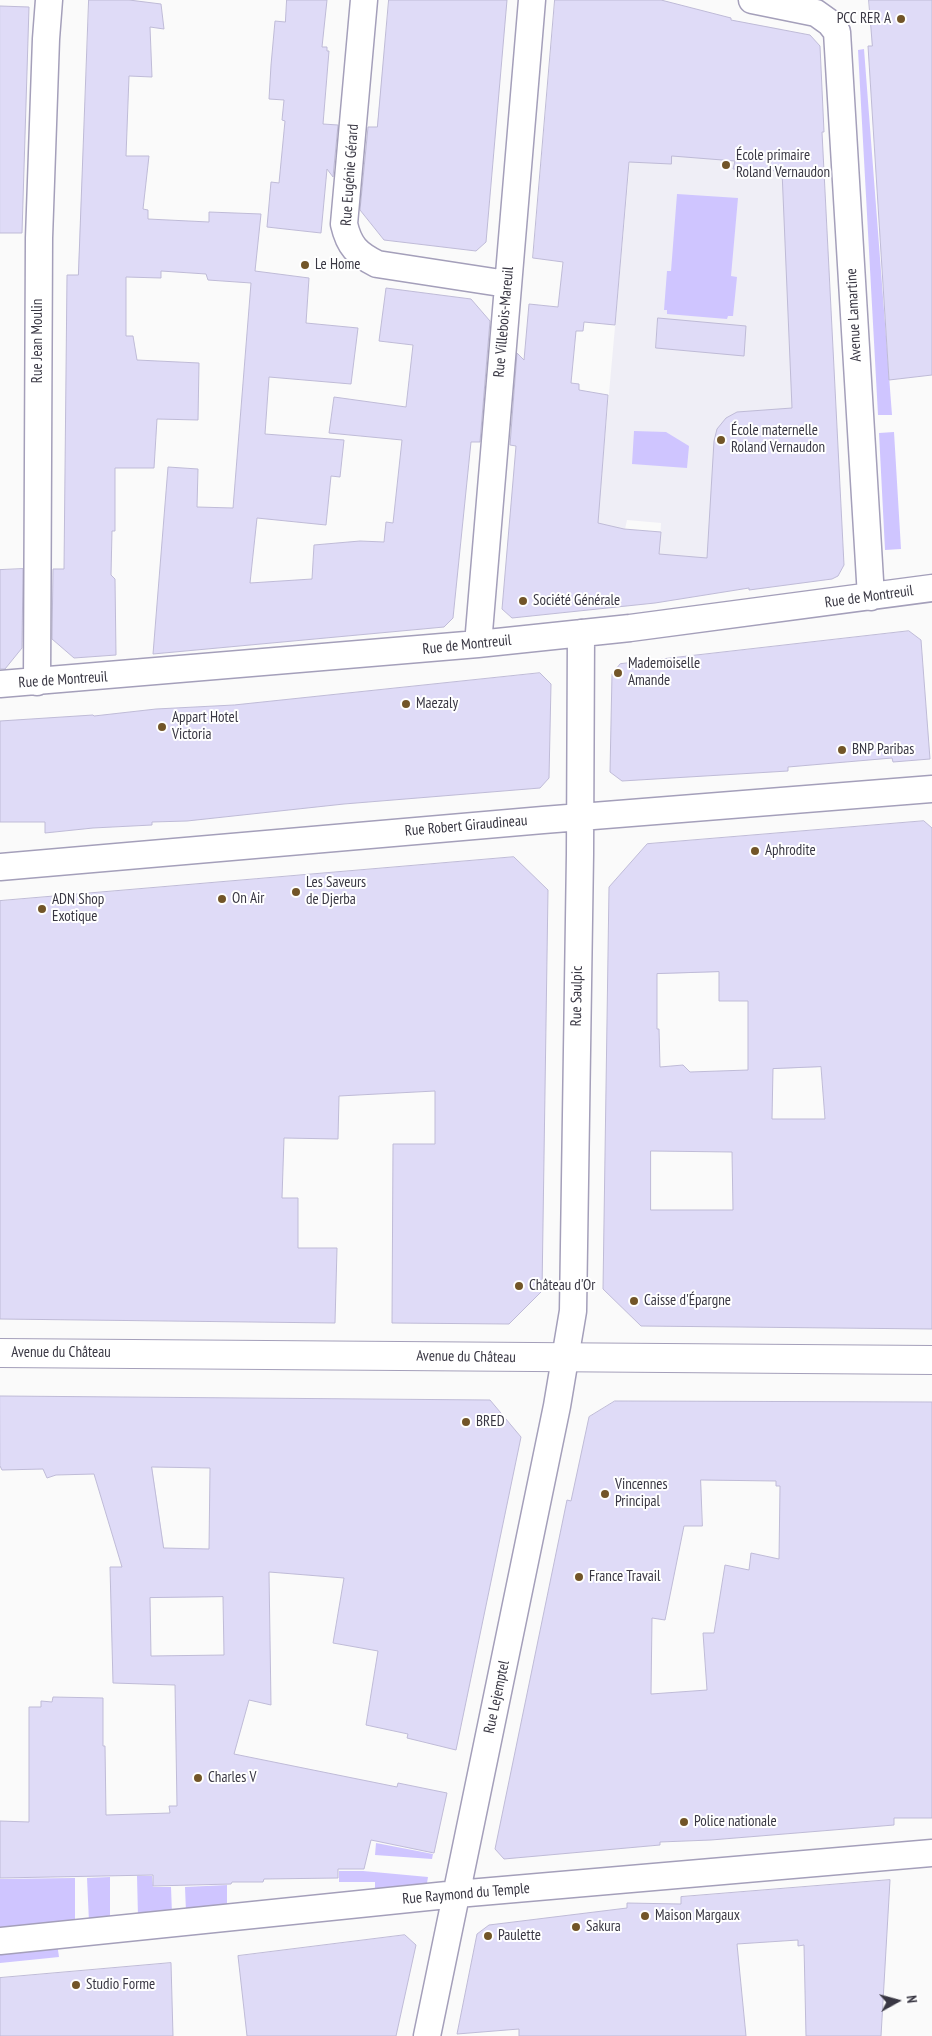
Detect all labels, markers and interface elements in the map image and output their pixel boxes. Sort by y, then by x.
place label: PCC RER A [837,10,891,28]
marker: PCC RER A [895,13,907,25]
street label: Rue Eugénie Gérard [337,123,363,227]
place label: École primaire Roland Vernaudon [736,147,830,182]
marker: École primaire Roland Vernaudon [720,159,732,171]
place label: Le Home [315,256,360,274]
marker: Le Home [299,259,311,271]
street label: Rue Villebois-Mareuil [490,266,518,378]
street label: Avenue Lamartine [843,268,865,362]
street label: Rue Jean Moulin [29,299,47,383]
place label: École maternelle Roland Vernaudon [731,422,825,457]
marker: École maternelle Roland Vernaudon [715,434,727,446]
street label: Rue de Montreuil [824,582,914,612]
place label: Société Générale [533,592,620,610]
marker: Société Générale [517,595,529,607]
street label: Rue de Montreuil [422,631,512,659]
place label: Mademoiselle Amande [628,655,700,690]
marker: Mademoiselle Amande [612,667,624,679]
street label: Rue de Montreuil [18,668,108,692]
place label: Maezaly [416,695,458,713]
marker: Maezaly [400,698,412,710]
place label: Appart Hotel Victoria [172,709,238,744]
marker: Appart Hotel Victoria [156,721,168,733]
place label: BNP Paribas [852,741,914,759]
marker: BNP Paribas [836,744,848,756]
street label: Rue Robert Giraudineau [404,812,528,840]
place label: Aphrodite [765,842,816,860]
marker: Aphrodite [749,845,761,857]
place label: Les Saveurs de Djerba [306,874,366,909]
marker: Les Saveurs de Djerba [290,886,302,898]
place label: On Air [232,890,264,908]
place label: ADN Shop Exotique [52,891,104,926]
marker: On Air [216,893,228,905]
marker: ADN Shop Exotique [36,903,48,915]
street label: Rue Saulpic [567,966,587,1026]
place label: Château d'Or [529,1277,595,1295]
marker: Château d'Or [513,1280,525,1292]
place label: Caisse d'Épargne [644,1292,731,1310]
marker: Caisse d'Épargne [628,1295,640,1307]
street label: Avenue du Château [11,1344,111,1362]
street label: Avenue du Château [416,1347,516,1367]
place label: BRED [476,1413,505,1431]
marker: BRED [460,1416,472,1428]
place label: Vincennes Principal [615,1476,667,1511]
marker: Vincennes Principal [599,1488,611,1500]
place label: France Travail [589,1568,660,1586]
marker: France Travail [573,1571,585,1583]
street label: Rue Lejemptel [480,1659,514,1735]
place label: Charles V [208,1769,256,1787]
marker: Charles V [192,1772,204,1784]
place label: Police nationale [694,1813,777,1831]
marker: Police nationale [678,1816,690,1828]
street label: Rue Raymond du Temple [401,1879,531,1909]
place label: Maison Margaux [655,1907,740,1925]
marker: Maison Margaux [639,1910,651,1922]
place label: Sakura [586,1918,621,1936]
marker: Sakura [570,1921,582,1933]
place label: Paulette [498,1927,541,1945]
marker: Paulette [482,1930,494,1942]
place label: Studio Forme [86,1976,155,1994]
north arrow [872,1976,922,2026]
marker: Studio Forme [70,1979,82,1991]
text: N [902,1994,921,2004]

